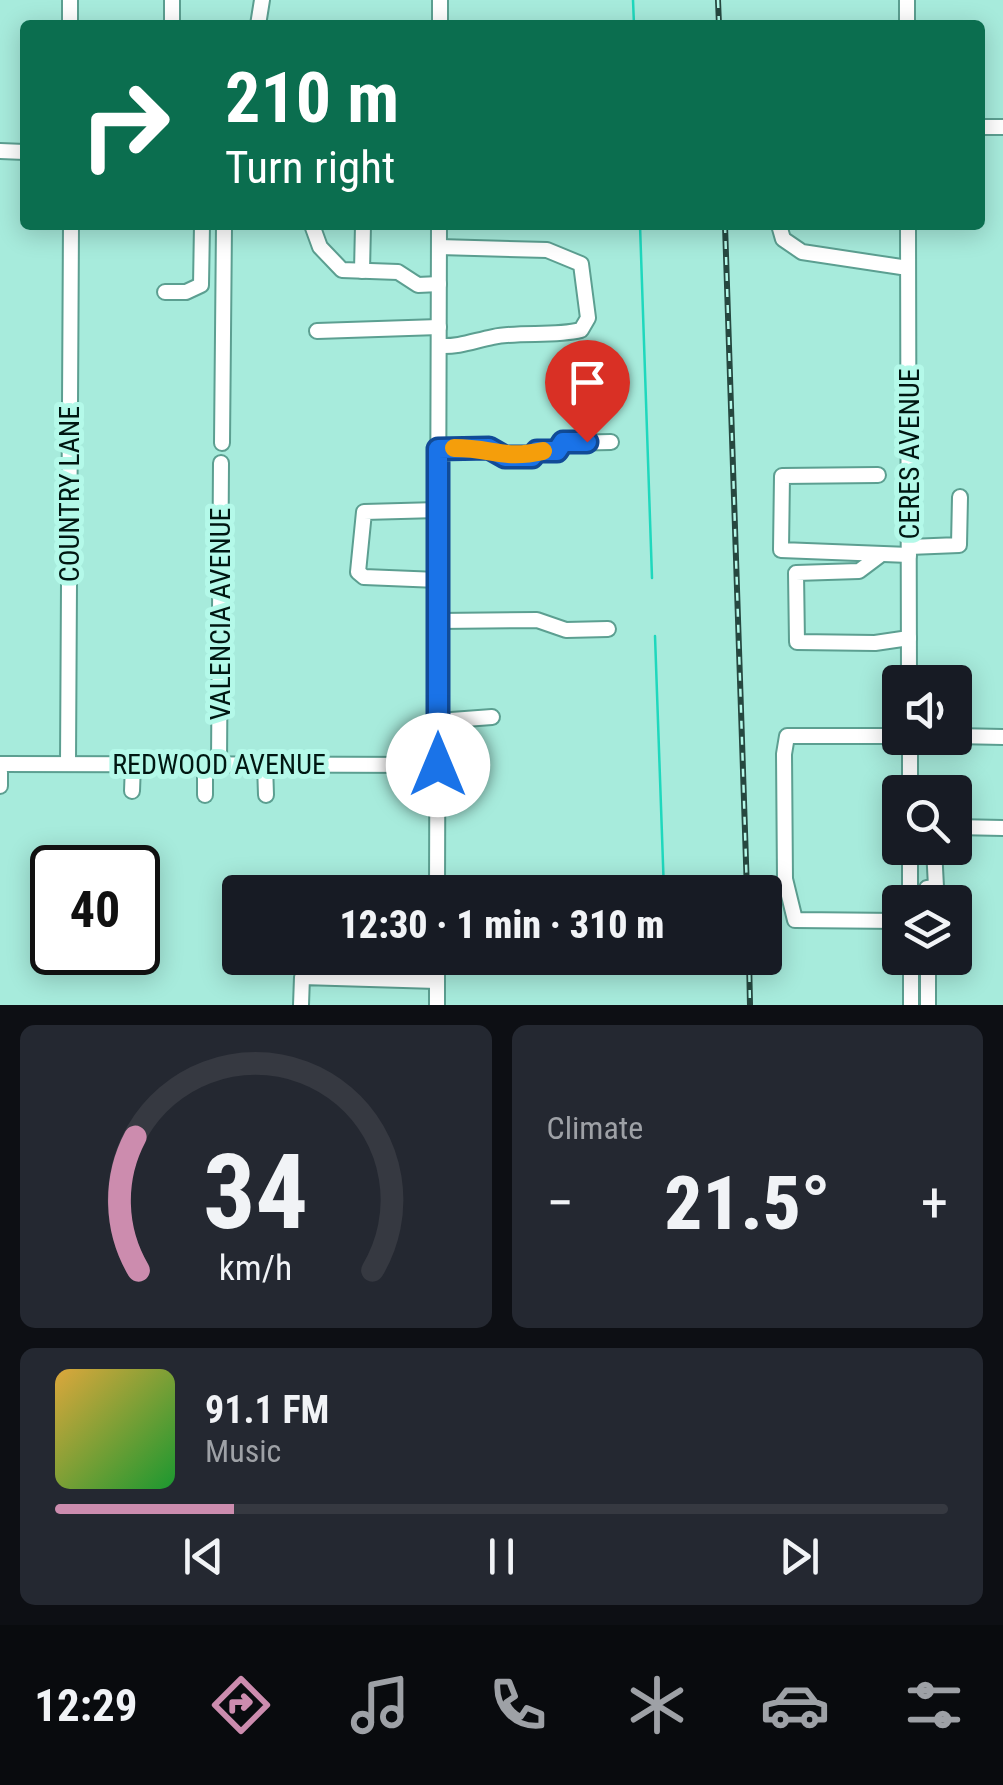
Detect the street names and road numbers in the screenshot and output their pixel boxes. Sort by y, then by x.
street label: CERES AVENUE [893,368,926,540]
street label: COUNTRY LANE [53,406,86,582]
street label: VALENCIA AVENUE [204,508,237,720]
street label: REDWOOD AVENUE [112,748,326,781]

